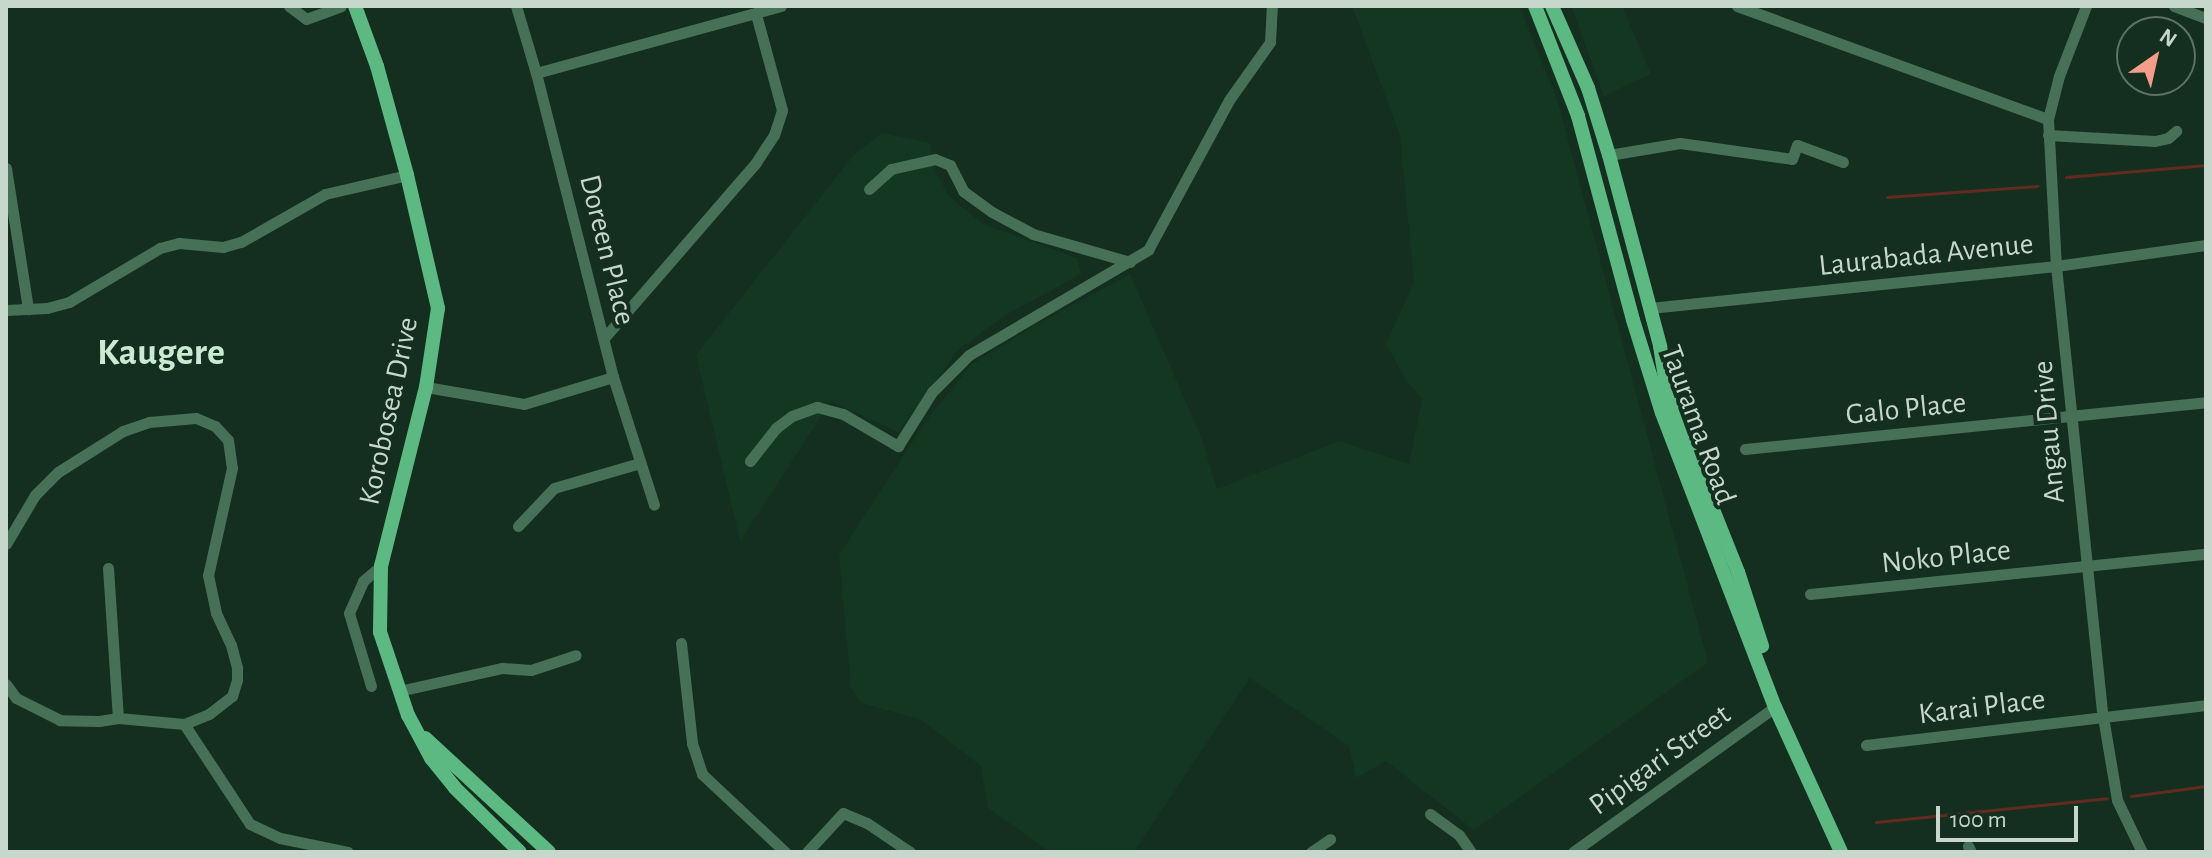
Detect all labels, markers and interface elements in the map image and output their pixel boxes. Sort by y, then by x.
north arrow [2116,16,2196,96]
text: N [2156,24,2181,51]
street label: Doreen Place [571,171,643,329]
street label: Laurabada Avenue [1817,226,2035,284]
street label: Korobosea Drive [352,314,426,508]
district label: Kaugere [97,331,225,377]
street label: Taurama Road [1653,340,1743,510]
street label: Angau Drive [2025,359,2073,505]
street label: Galo Place [1844,385,1968,433]
street label: Noko Place [1880,532,2012,582]
street label: Karai Place [1917,681,2047,733]
street label: Pipigari Street [1582,697,1738,823]
scale bar [1940,790,2082,840]
text: 100 m [1950,808,2007,832]

